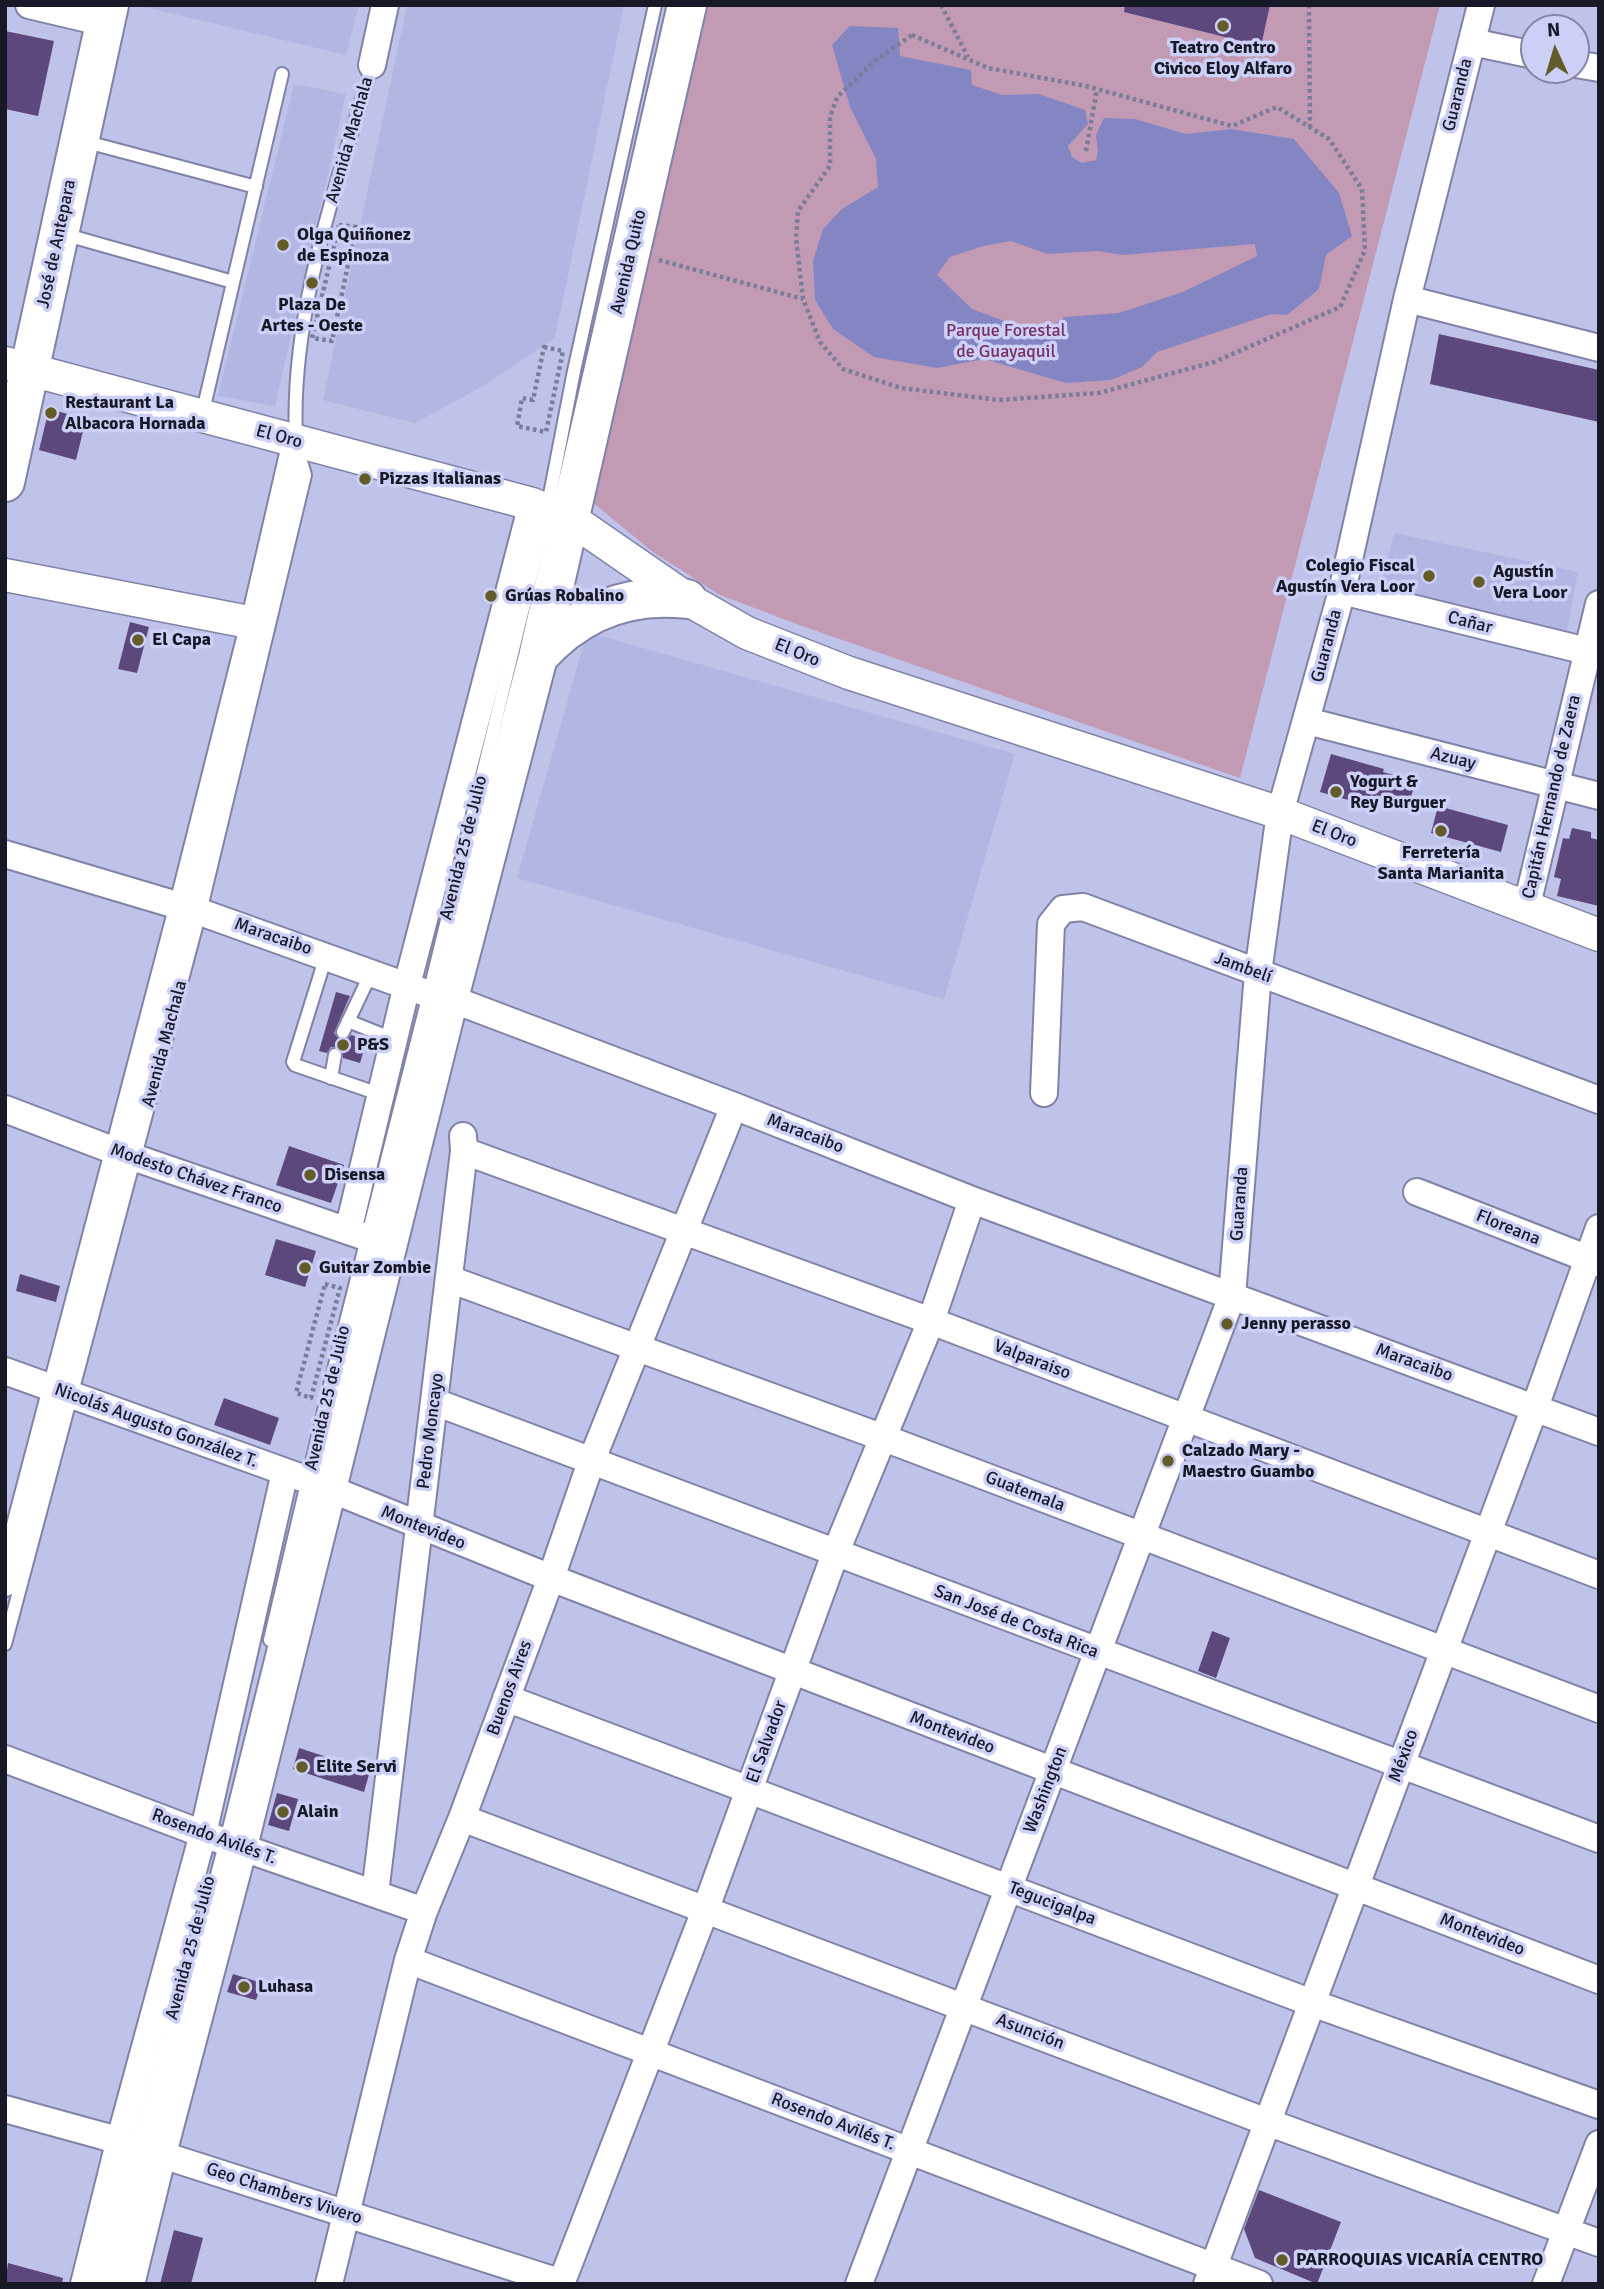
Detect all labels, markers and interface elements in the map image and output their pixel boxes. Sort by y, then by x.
north arrow [1520,14,1590,84]
marker: Teatro Centro Civico Eloy Alfaro [1215,18,1231,34]
text: N [1546,18,1561,42]
place label: Teatro Centro Civico Eloy Alfaro [1154,37,1292,80]
street label: Guaranda [1438,56,1478,134]
street label: Avenida Machala [322,74,378,206]
street label: José de Antepara [33,178,81,310]
street label: Avenida Quito [606,208,652,316]
place label: Olga Quiñonez de Espinoza [297,224,411,266]
marker: Olga Quiñonez de Espinoza [275,237,291,253]
marker: Plaza De Artes - Oeste [304,275,320,291]
place label: Plaza De Artes - Oeste [261,294,363,336]
park label: Parque Forestal de Guayaquil [946,320,1066,362]
place label: Restaurant La Albacora Hornada [65,392,206,434]
marker: Restaurant La Albacora Hornada [43,405,59,421]
street label: El Oro [254,420,304,454]
place label: Pizzas Italianas [379,468,501,490]
marker: Pizzas Italianas [357,471,373,487]
place label: Colegio Fiscal Agustín Vera Loor [1276,555,1415,598]
place label: Agustín Vera Loor [1493,561,1567,604]
marker: Colegio Fiscal Agustín Vera Loor [1421,568,1437,584]
marker: Agustín Vera Loor [1471,574,1487,590]
place label: Grúas Robalino [505,585,624,607]
marker: Grúas Robalino [483,588,499,604]
street label: Guaranda [1307,607,1347,685]
street label: Cañar [1445,607,1495,639]
place label: El Capa [152,629,211,651]
marker: El Capa [130,632,146,648]
street label: El Oro [771,634,823,672]
street label: Capitán Hernando de Zaera [1518,693,1586,901]
street label: Azuay [1428,743,1478,775]
place label: Yogurt & Rey Burguer [1350,771,1446,814]
street label: Avenida 25 de Julio [436,773,492,923]
marker: Yogurt & Rey Burguer [1328,784,1344,800]
street label: El Oro [1308,816,1360,852]
marker: Ferretería Santa Marianita [1433,823,1449,839]
place label: Ferretería Santa Marianita [1378,842,1504,884]
street label: Maracaibo [231,914,315,960]
street label: Jambelí [1211,948,1275,988]
street label: Avenida Machala [138,978,192,1110]
place label: P&S [357,1034,389,1056]
marker: P&S [335,1037,351,1053]
street label: Maracaibo [764,1109,846,1159]
street label: Modesto Chávez Franco [107,1139,285,1219]
place label: Disensa [324,1164,385,1186]
street label: Guaranda [1227,1166,1253,1242]
marker: Disensa [302,1167,318,1183]
street label: Floreana [1473,1205,1543,1251]
place label: Guitar Zombie [319,1257,431,1279]
marker: Guitar Zombie [297,1260,313,1276]
place label: Jenny perasso [1241,1313,1351,1335]
marker: Jenny perasso [1219,1316,1235,1332]
street label: Avenida 25 de Julio [301,1323,355,1473]
street label: Valparaiso [991,1335,1073,1385]
street label: Maracaibo [1372,1339,1456,1387]
street label: Pedro Moncayo [413,1372,449,1490]
street label: Nicolás Augusto González T. [51,1379,261,1473]
place label: Calzado Mary - Maestro Guambo [1182,1440,1315,1482]
marker: Calzado Mary - Maestro Guambo [1160,1453,1176,1469]
street label: Guatemala [982,1467,1068,1517]
street label: Montevideo [378,1501,468,1555]
street label: San José de Costa Rica [931,1581,1101,1663]
street label: Buenos Aires [483,1637,537,1739]
street label: El Salvador [742,1698,792,1786]
street label: Montevideo [906,1707,998,1759]
street label: México [1385,1727,1423,1785]
street label: Washington [1020,1744,1072,1836]
place label: Elite Servi [316,1756,397,1778]
marker: Elite Servi [294,1759,310,1775]
place label: Alain [297,1801,339,1823]
street label: Rosendo Avilés T. [149,1804,279,1870]
marker: Alain [275,1804,291,1820]
street label: Avenida 25 de Julio [161,1874,221,2022]
street label: Tegucigalpa [1005,1877,1099,1931]
street label: Montevideo [1436,1909,1528,1961]
place label: Luhasa [258,1976,313,1998]
marker: Luhasa [236,1979,252,1995]
street label: Asunción [993,2009,1067,2055]
street label: Rosendo Avilés T. [768,2088,898,2156]
street label: Geo Chambers Vivero [203,2159,365,2229]
place label: PARROQUIAS VICARÍA CENTRO [1296,2249,1543,2271]
marker: PARROQUIAS VICARÍA CENTRO [1274,2252,1290,2268]

